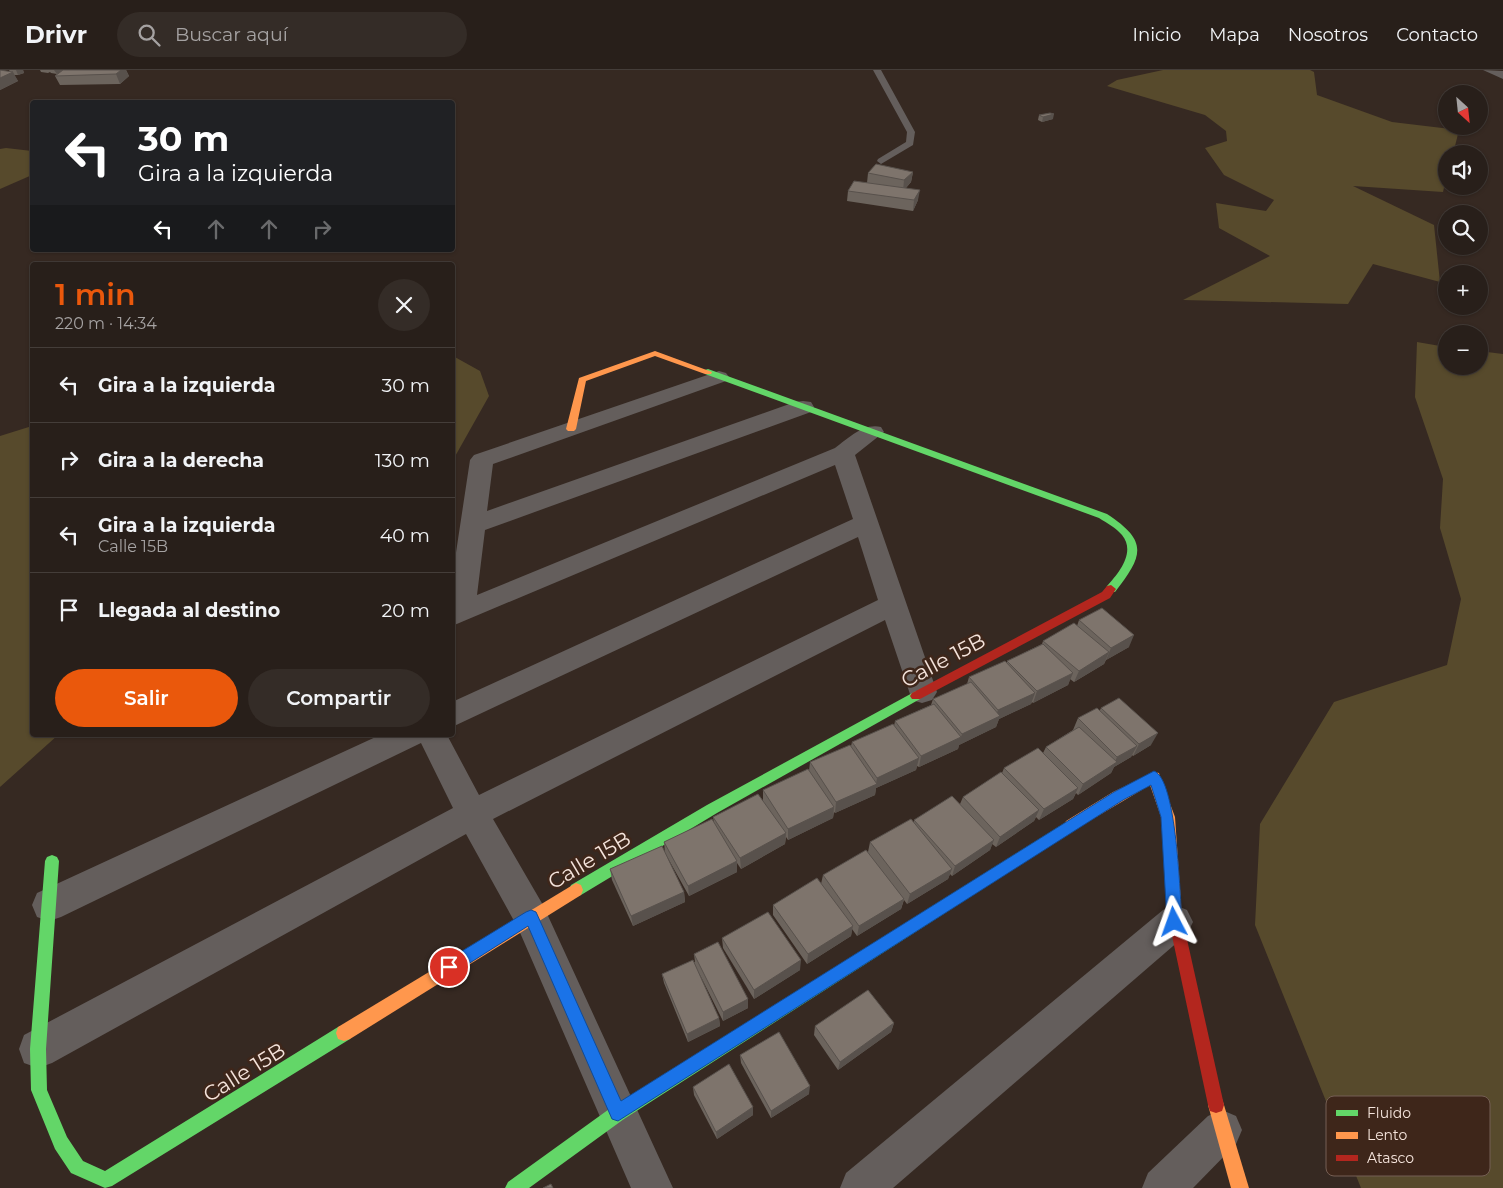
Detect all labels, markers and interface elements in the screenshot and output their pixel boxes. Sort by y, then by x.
search box [117,12,467,57]
text: Drivr [25,20,87,49]
icon: search [135,21,163,49]
text: Buscar aquí [175,23,288,46]
text: Inicio [1133,24,1181,46]
text: Mapa [1209,24,1260,46]
text: Nosotros [1288,24,1368,46]
text: Contacto [1396,24,1478,46]
north arrow [1438,85,1488,135]
map controls [1438,85,1488,375]
text: 30 m [138,117,229,160]
icon: left [55,120,120,185]
button: sound [1438,145,1488,195]
text: Gira a la izquierda [138,160,333,187]
button: search [1438,205,1488,255]
icon: left [149,215,177,243]
icon: ahead [202,215,230,243]
icon: ahead [255,215,283,243]
icon: right [308,215,336,243]
button: + [1438,265,1488,315]
text: 1 min [55,276,136,313]
button: close [378,279,430,331]
text: 220 m · 14:34 [55,314,157,333]
button: − [1438,325,1488,375]
icon: left [55,371,83,399]
text: Gira a la izquierda [98,374,276,397]
text: 30 m [382,374,430,397]
icon: right [55,446,83,474]
text: Gira a la derecha [98,449,264,472]
text: 130 m [375,449,430,472]
text: Gira a la izquierda [98,514,276,537]
icon: left [55,521,83,549]
text: 40 m [380,524,430,547]
text: Calle 15B [98,537,168,556]
icon: arrive [55,596,83,624]
text: Llegada al destino [98,599,280,622]
text: 20 m [382,599,430,622]
street label: Calle 15B [897,627,989,693]
button: Salir [55,669,238,727]
button: Compartir [248,669,430,727]
street label: Calle 15B [543,826,635,894]
position arrow [1147,895,1199,947]
pin [428,946,470,988]
icon: arrive [435,953,463,981]
street label: Calle 15B [198,1037,290,1107]
legend [1326,1096,1490,1176]
text: Fluido [1367,1104,1411,1122]
text: Lento [1367,1126,1407,1144]
text: Atasco [1367,1149,1414,1167]

